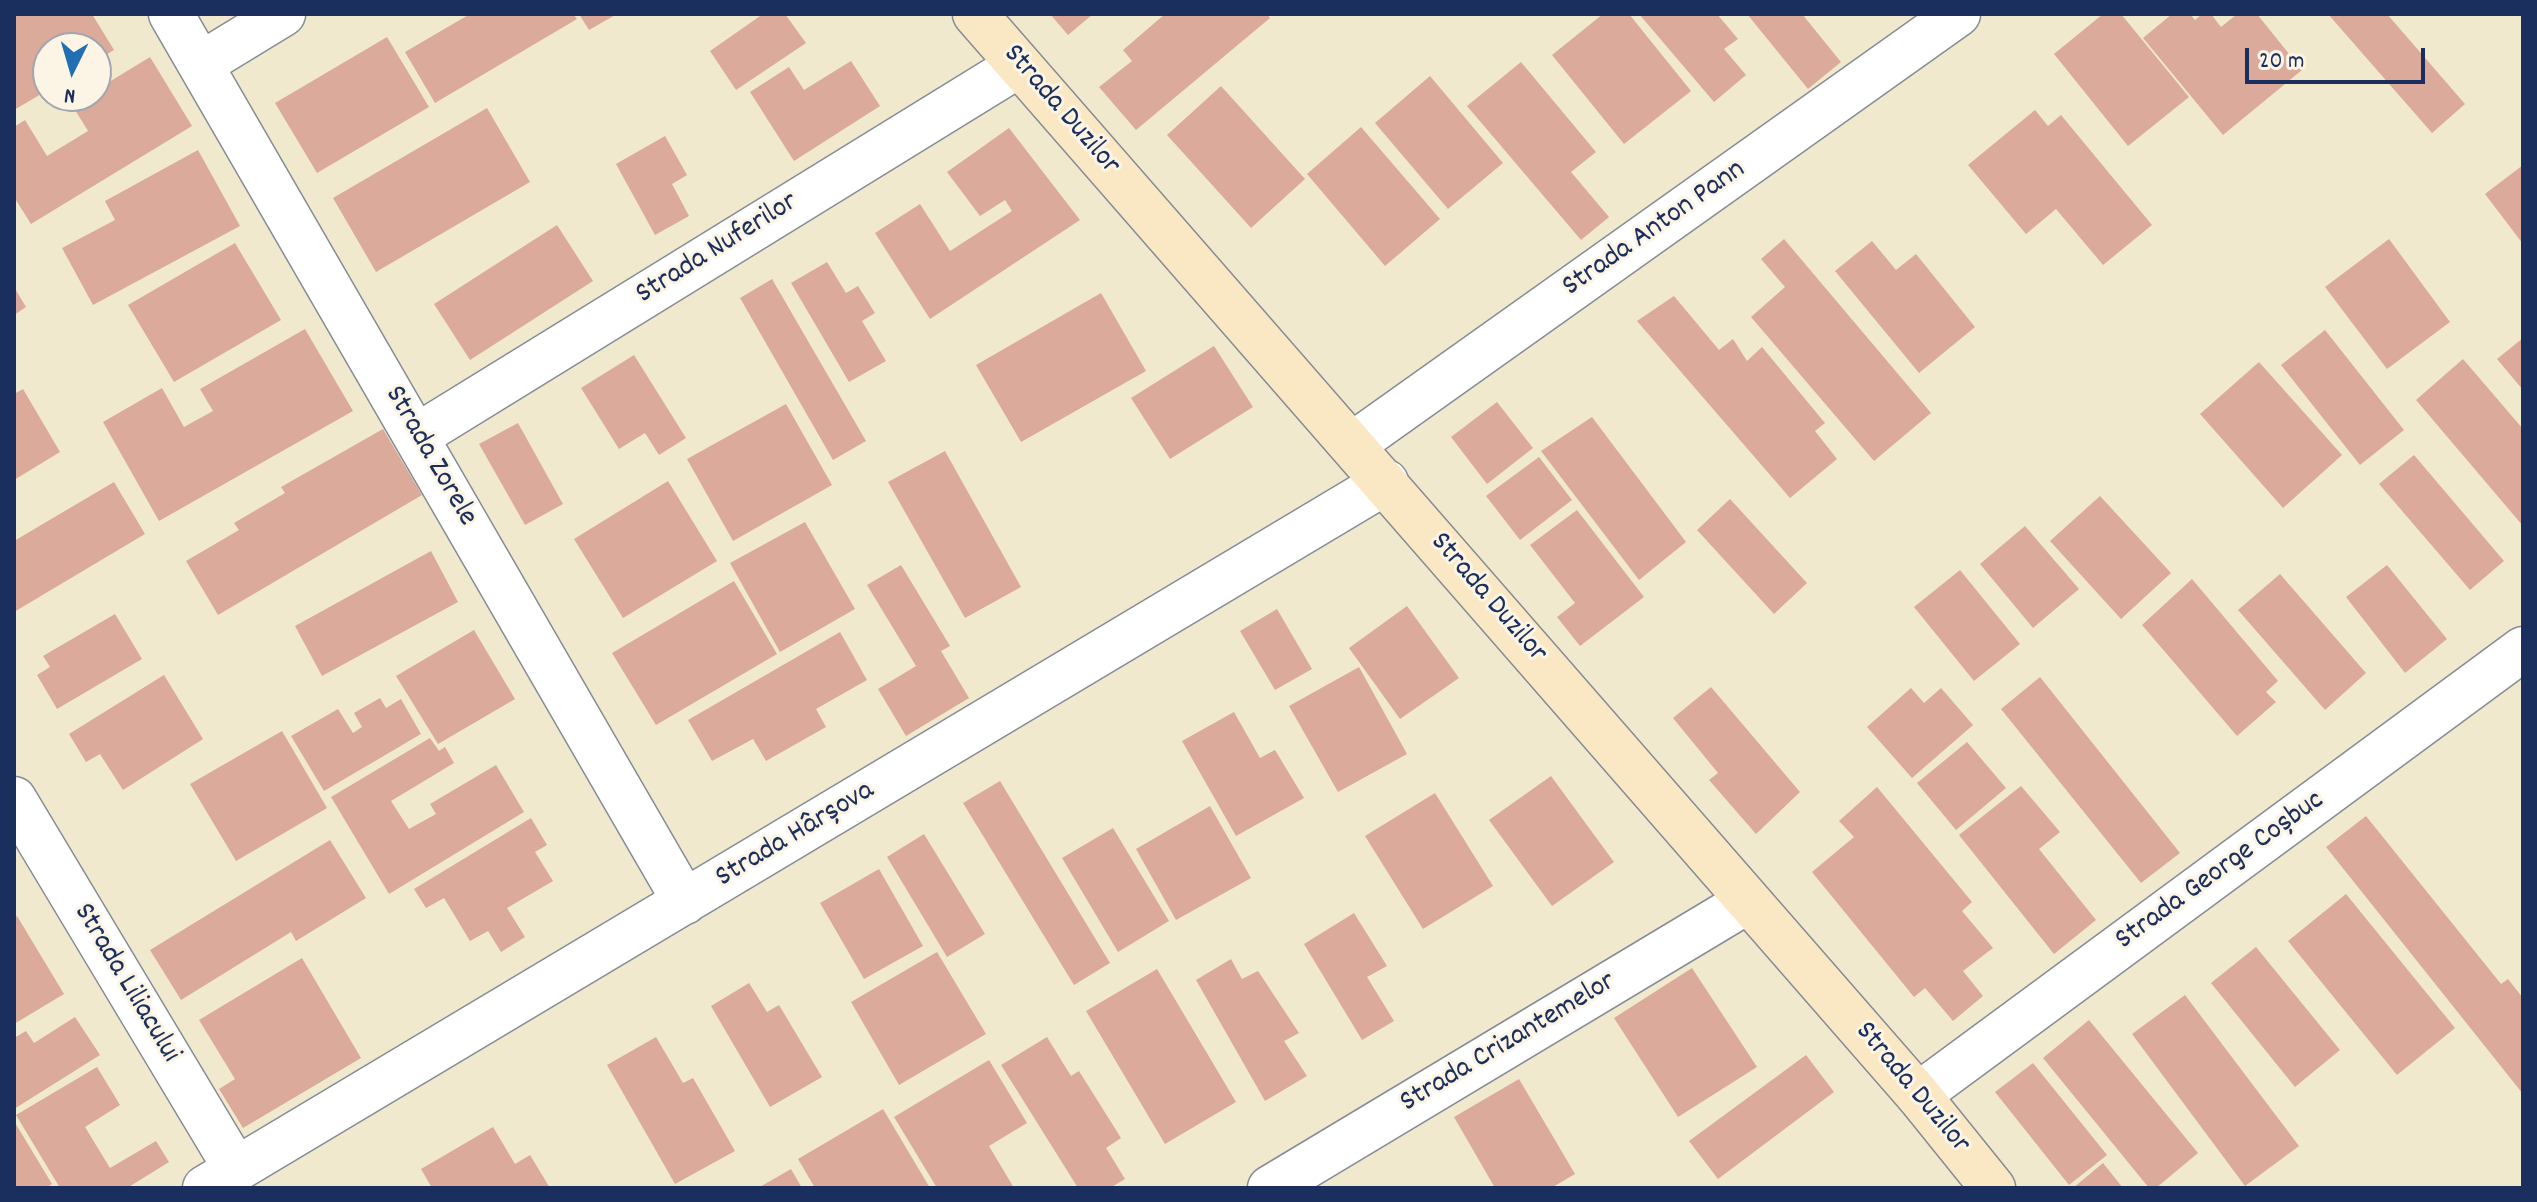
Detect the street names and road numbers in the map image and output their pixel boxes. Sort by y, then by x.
street label: Strada Duzilor [993,38,1127,184]
street label: Strada Anton Pann [1556,154,1754,306]
street label: Strada Nuferilor [630,186,806,314]
street label: Strada Zorele [374,381,484,533]
street label: Strada Duzilor [1420,526,1554,672]
street label: Strada Hârșova [710,775,882,897]
street label: Strada George Coșbuc [2110,784,2332,960]
street label: Strada Liliacului [63,898,187,1070]
street label: Strada Crizantemelor [1395,965,1623,1123]
street label: Strada Duzilor [1845,1016,1977,1162]

